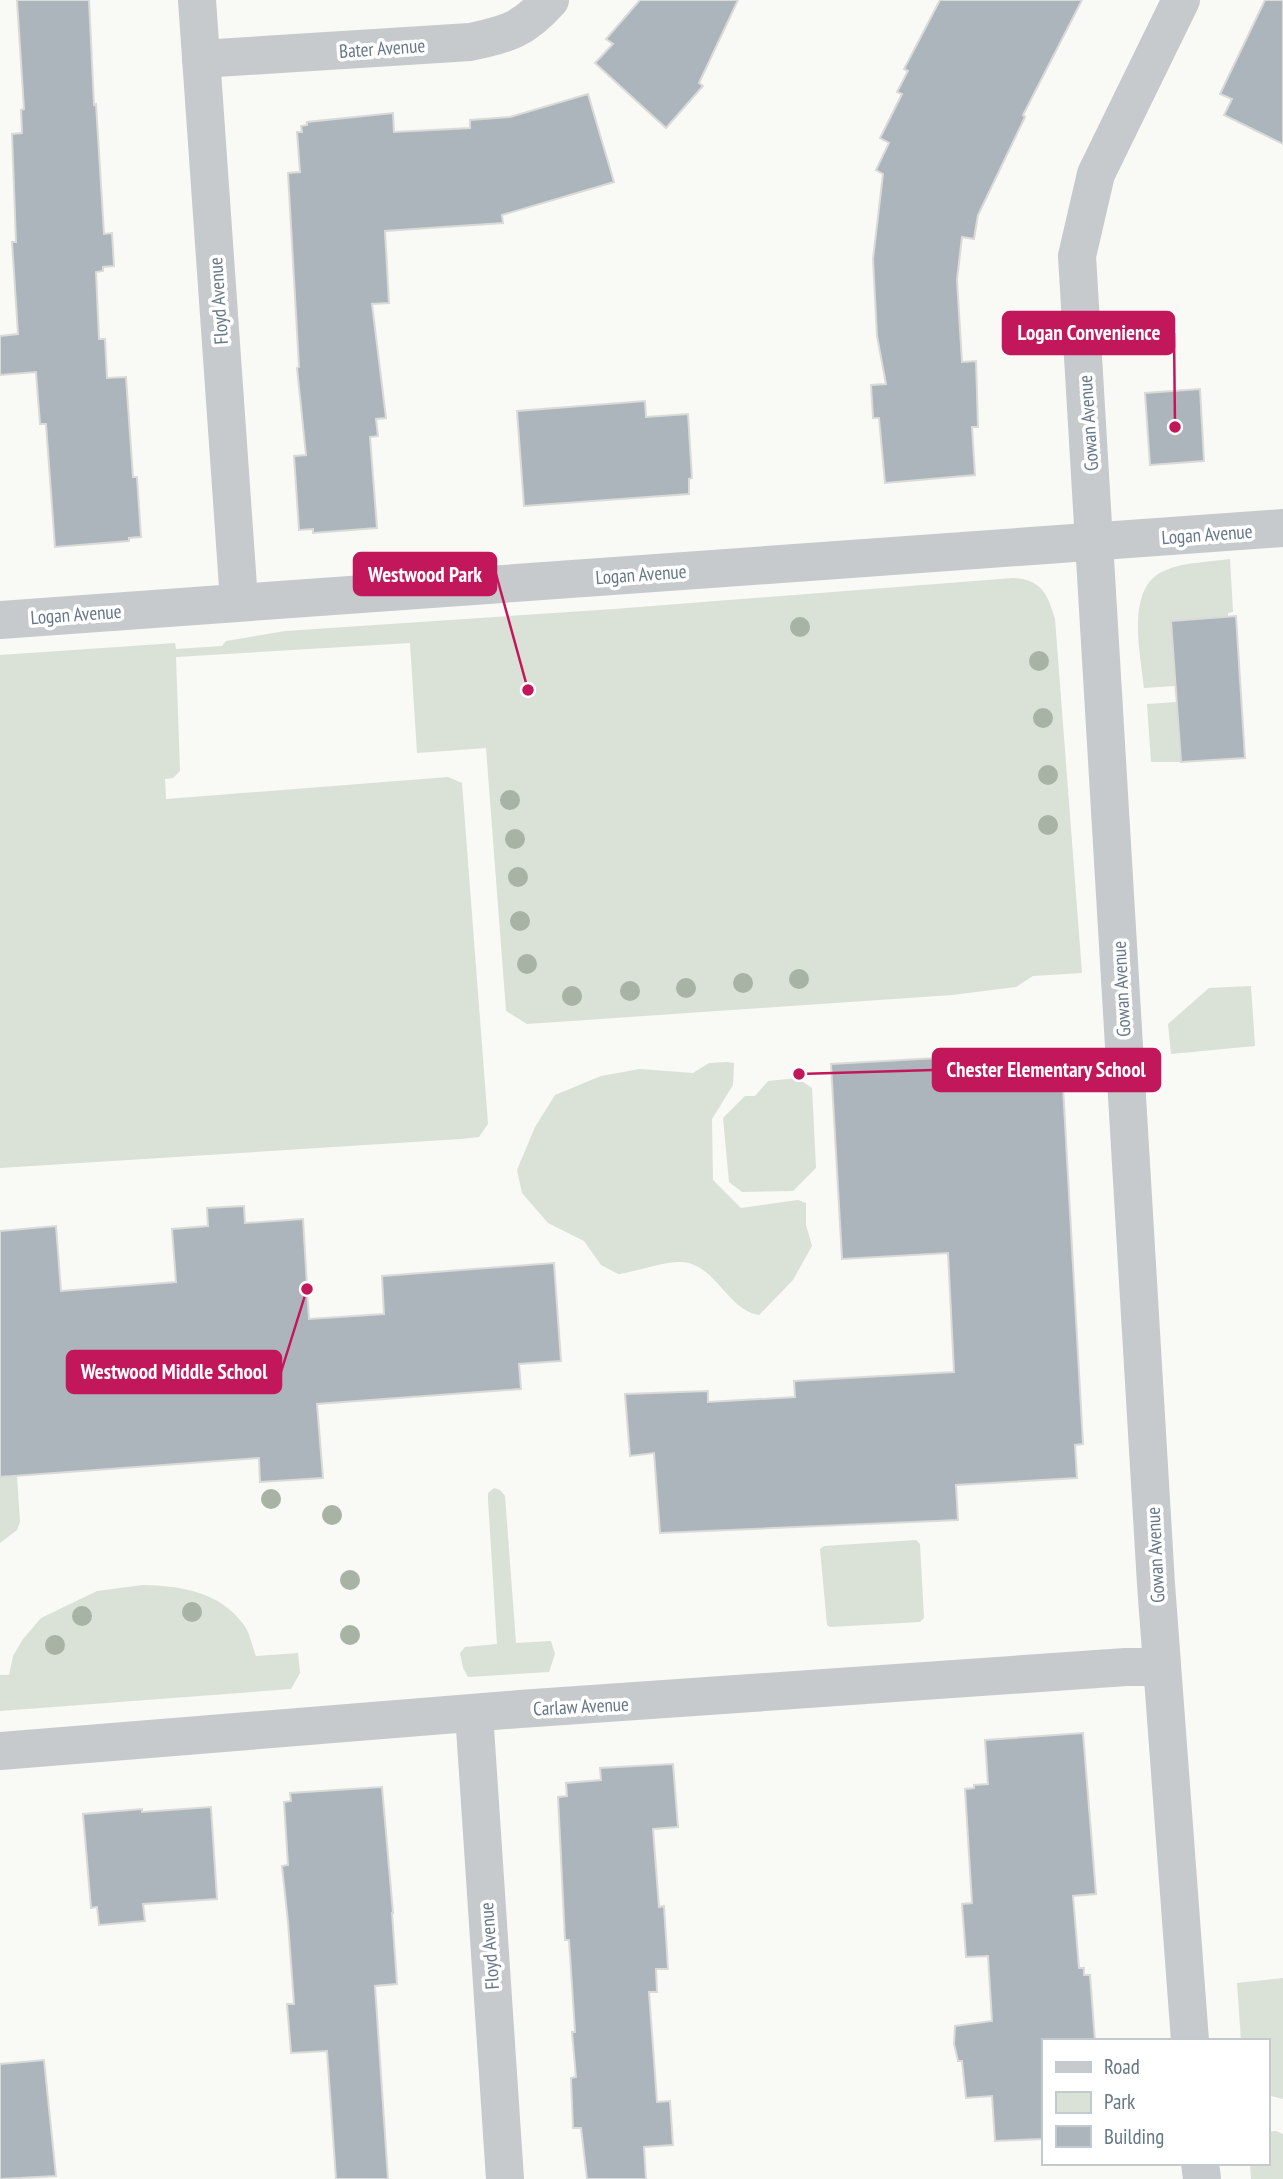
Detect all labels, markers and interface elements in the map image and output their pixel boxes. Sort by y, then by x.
street label: Bater Avenue [338,33,426,63]
street label: Floyd Avenue [203,257,233,345]
callout: Logan Convenience [1003,312,1174,354]
text: Logan Convenience [1018,319,1160,346]
street label: Gowan Avenue [1073,374,1103,472]
street label: Logan Avenue [1161,519,1253,549]
callout: Westwood Park [354,553,496,595]
street label: Logan Avenue [595,559,687,589]
text: Westwood Park [367,561,482,588]
street label: Logan Avenue [30,599,122,629]
street label: Gowan Avenue [1106,940,1135,1038]
callout: Chester Elementary School [933,1049,1160,1091]
text: Chester Elementary School [946,1056,1146,1083]
callout: Westwood Middle School [67,1351,281,1393]
text: Westwood Middle School [80,1358,268,1385]
street label: Gowan Avenue [1140,1506,1169,1604]
street label: Carlaw Avenue [533,1692,630,1720]
street label: Floyd Avenue [474,1902,504,1990]
legend [1042,2039,1269,2165]
text: Road [1104,2053,1140,2080]
text: Park [1104,2088,1135,2115]
text: Building [1104,2123,1164,2150]

